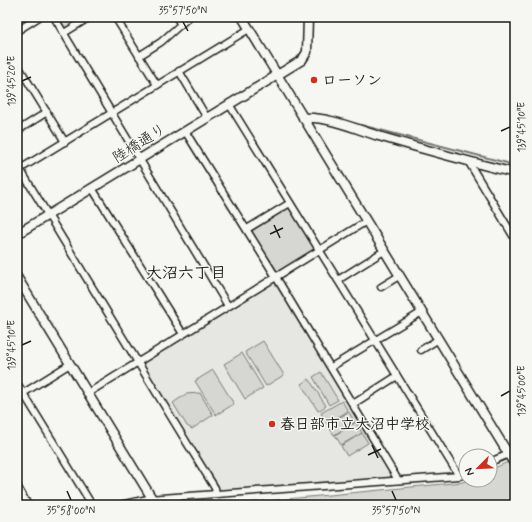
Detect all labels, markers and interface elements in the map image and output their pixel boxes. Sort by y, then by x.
text: 35°57'50"N [159,4,208,18]
text: 139°45'20"E [5,55,19,106]
place label: ローソン [322,71,382,91]
marker: ローソン [309,75,319,85]
text: 139°45'10"E [515,102,529,152]
street label: 陸橋通り [109,119,170,168]
district label: 大沼六丁目 [146,263,226,284]
text: 139°45'10"E [5,320,19,370]
text: 139°45'00"E [515,365,529,417]
place label: 春日部市立大沼中学校 [280,415,430,435]
marker: 春日部市立大沼中学校 [267,419,277,429]
north arrow [458,448,498,488]
text: N [462,465,478,478]
text: 35°58'00"N [47,504,96,518]
text: 35°57'50"N [372,504,421,518]

